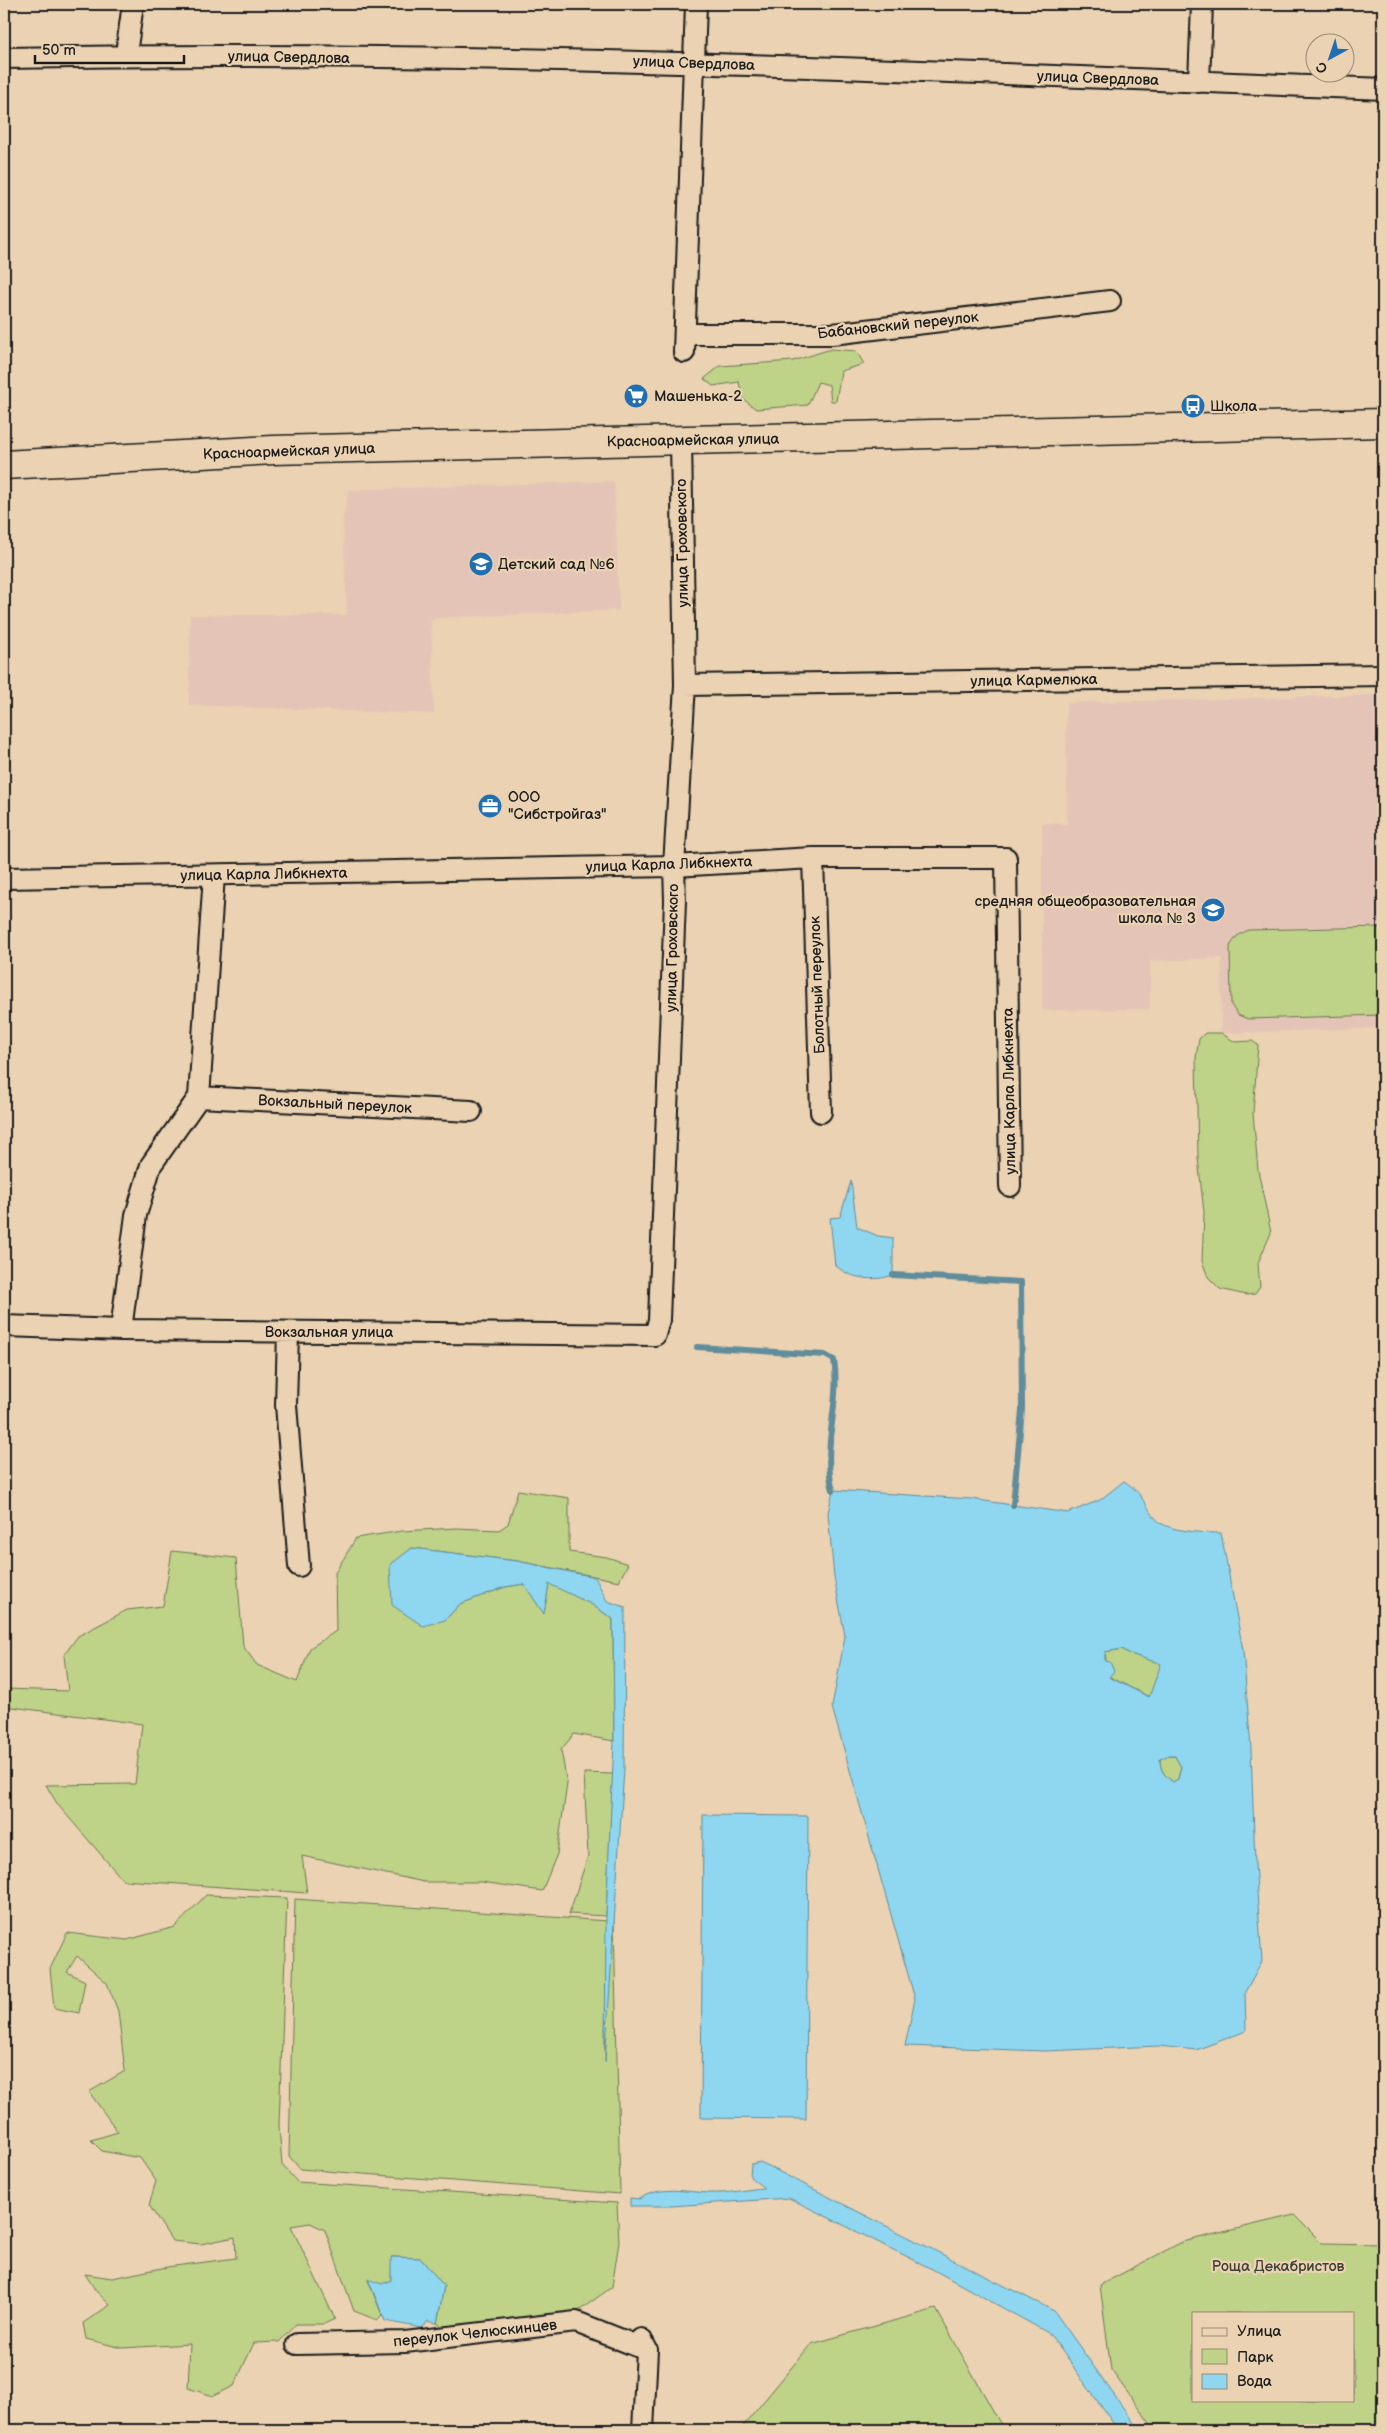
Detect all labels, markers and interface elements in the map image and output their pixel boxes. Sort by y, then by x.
scale bar [35,32,184,64]
north arrow [1304,32,1354,82]
text: 50 m [42,41,76,60]
street label: улица Свердлова [228,47,350,68]
street label: улица Свердлова [633,52,755,75]
text: С [1313,58,1331,77]
street label: улица Свердлова [1037,67,1159,90]
street label: Бабановский переулок [817,308,980,343]
supermarket icon: Машенька-2 [623,383,649,409]
place label: Машенька-2 [654,387,742,406]
bus stop icon: Школа [1180,393,1206,419]
place label: Школа [1210,397,1257,416]
street label: Красноармейская улица [607,429,780,452]
street label: Красноармейская улица [202,439,376,464]
street label: улица Гроховского [672,478,693,607]
school or university icon: Детский сад №6 [468,551,494,577]
place label: Детский сад №6 [498,555,615,574]
street label: улица Кармелюка [970,670,1098,691]
place label: ООО "Сибстройгаз" [508,788,607,824]
office icon: ООО "Сибстройгаз" [477,793,503,819]
street label: улица Карла Либкнехта [585,852,753,877]
street label: улица Карла Либкнехта [180,864,348,885]
street label: улица Гроховского [662,883,683,1012]
place label: средняя общеобразовательная школа № 3 [975,892,1196,928]
school or university icon: средняя общеобразовательная школа № 3 [1200,897,1226,923]
street label: Болотный переулок [806,916,829,1054]
street label: улица Карла Либкнехта [999,1007,1020,1175]
street label: Вокзальный переулок [257,1091,413,1118]
street label: Вокзальная улица [265,1323,393,1342]
park label: Роща Декабристов [1212,2257,1345,2276]
legend [1192,2312,1354,2402]
street label: переулок Челюскинцев [392,2315,558,2352]
text: Улица [1237,2322,1282,2341]
text: Парк [1237,2348,1274,2367]
text: Вода [1237,2372,1272,2391]

